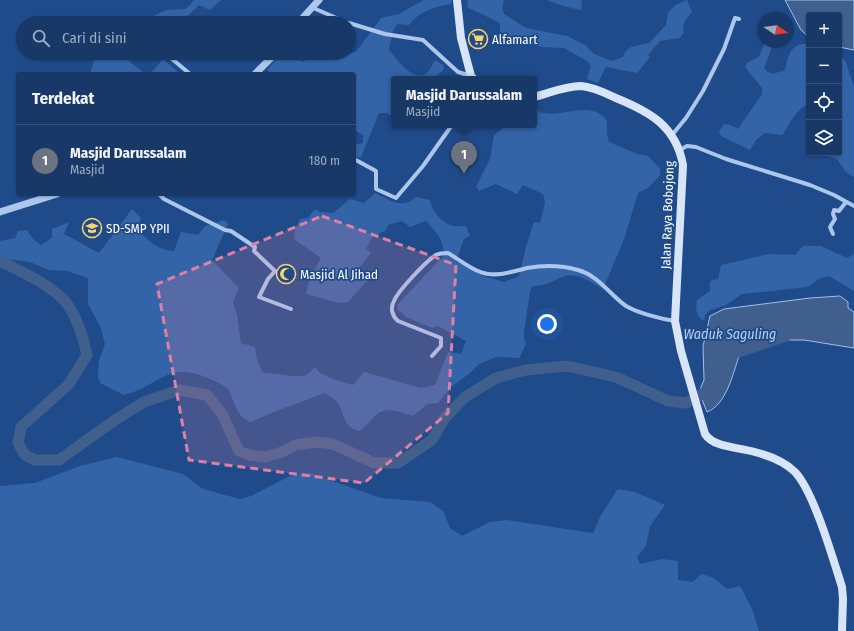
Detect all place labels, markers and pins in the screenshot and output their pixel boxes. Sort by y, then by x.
supermarket icon: Alfamart [467,28,489,50]
place label: Alfamart [492,32,538,47]
pin: 1 [451,141,477,174]
school or university icon: SD-SMP YPII [81,217,103,239]
place label: SD-SMP YPII [106,221,170,236]
mosque icon: Masjid Al Jihad [275,263,297,285]
place label: Masjid Al Jihad [300,267,378,282]

